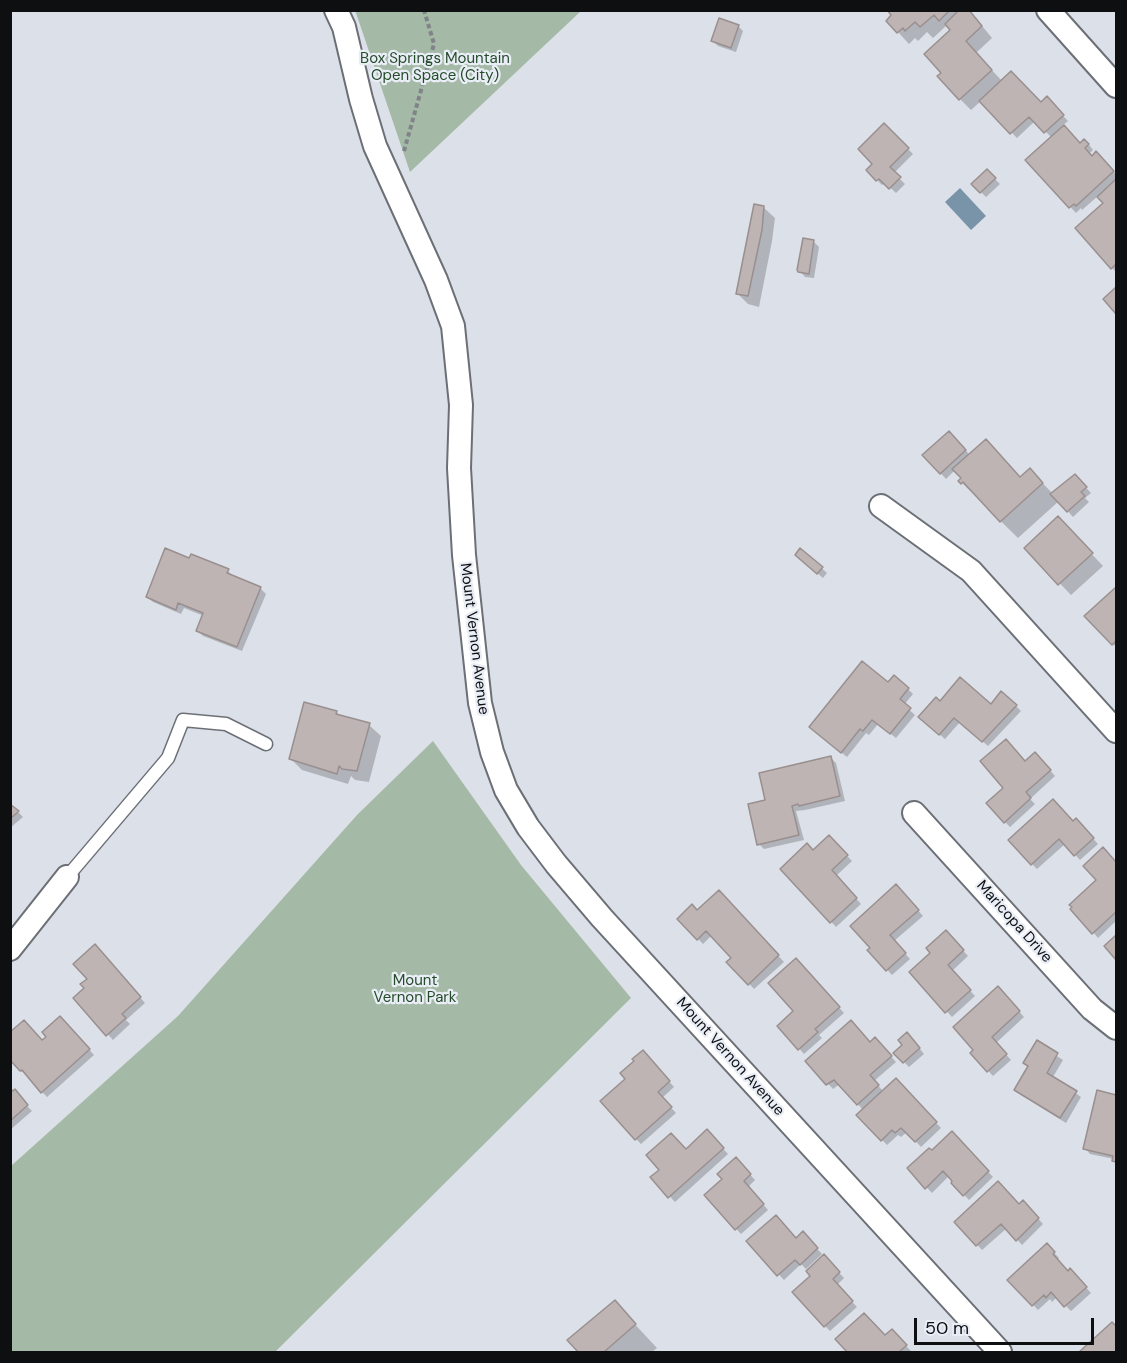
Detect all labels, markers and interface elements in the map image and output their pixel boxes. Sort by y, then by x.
park label: Box Springs Mountain Open Space (City) [360,50,510,85]
street label: Mount Vernon Avenue [456,562,492,716]
street label: Maricopa Drive [972,877,1056,967]
park label: Mount Vernon Park [374,972,456,1007]
street label: Mount Vernon Avenue [672,994,788,1120]
scale bar [917,1306,1097,1344]
text: 50 m [925,1316,969,1340]

